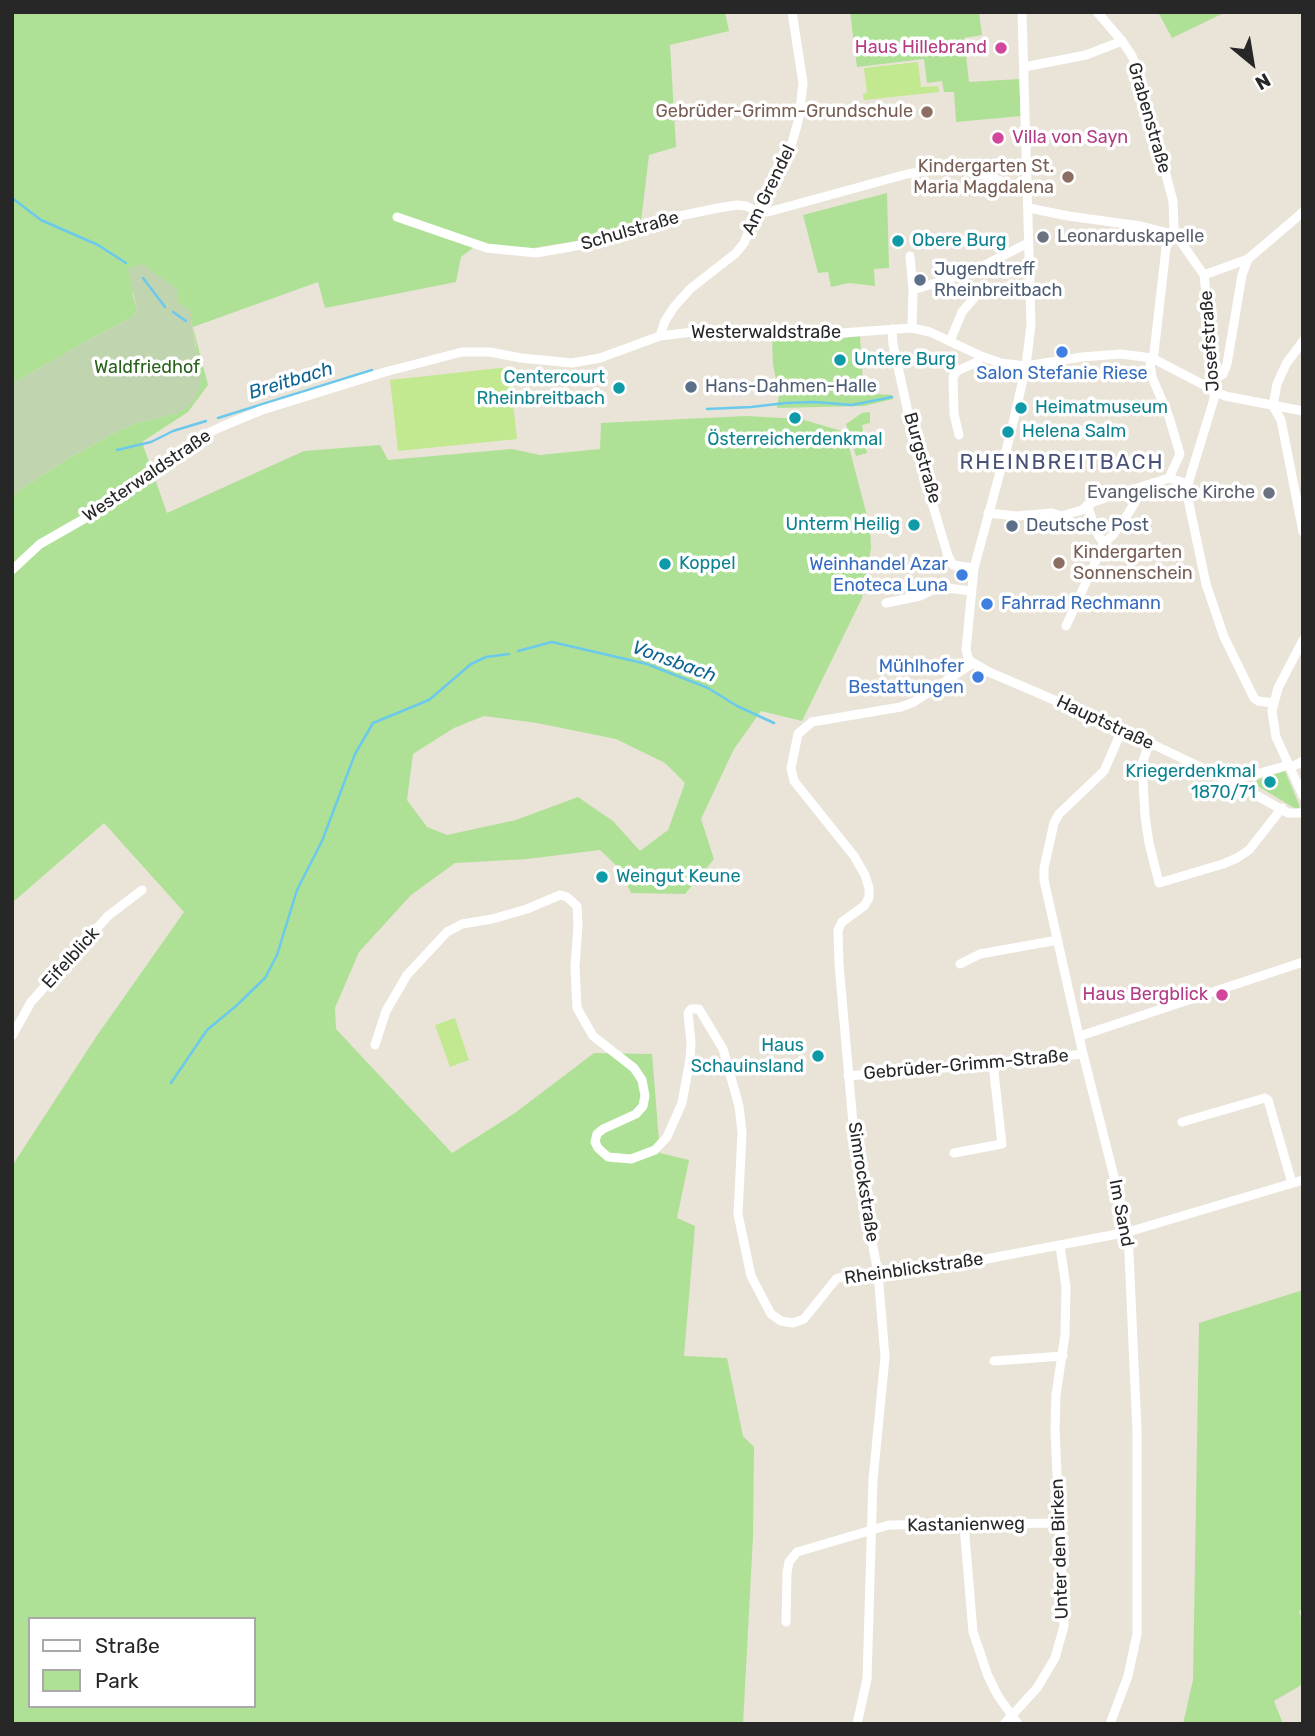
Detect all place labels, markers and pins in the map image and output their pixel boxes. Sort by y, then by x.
place label: Haus Hillebrand [855,37,987,59]
marker: Haus Hillebrand [993,40,1009,56]
place label: Gebrüder-Grimm-Grundschule [656,101,913,123]
marker: Gebrüder-Grimm-Grundschule [919,104,935,120]
place label: Villa von Sayn [1012,127,1128,149]
marker: Villa von Sayn [990,130,1006,146]
place label: Kindergarten St. Maria Magdalena [913,156,1054,198]
marker: Kindergarten St. Maria Magdalena [1060,169,1076,185]
place label: Leonarduskapelle [1057,226,1204,248]
marker: Leonarduskapelle [1035,229,1051,245]
place label: Obere Burg [912,230,1006,252]
marker: Obere Burg [890,233,906,249]
place label: Jugendtreff Rheinbreitbach [934,259,1062,302]
marker: Jugendtreff Rheinbreitbach [912,272,928,288]
marker: Salon Stefanie Riese [1054,344,1070,360]
place label: Untere Burg [854,349,956,371]
marker: Untere Burg [832,352,848,368]
place label: Salon Stefanie Riese [976,363,1148,385]
place label: Centercourt Rheinbreitbach [477,367,605,410]
place label: Hans-Dahmen-Halle [705,376,877,398]
marker: Hans-Dahmen-Halle [683,379,699,395]
marker: Centercourt Rheinbreitbach [611,380,627,396]
place label: Heimatmuseum [1035,397,1168,419]
marker: Heimatmuseum [1013,400,1029,416]
marker: Österreicherdenkmal [787,410,803,426]
place label: Helena Salm [1022,421,1126,443]
marker: Helena Salm [1000,424,1016,440]
place label: Österreicherdenkmal [707,429,883,451]
place label: Evangelische Kirche [1087,482,1255,504]
marker: Evangelische Kirche [1261,485,1277,501]
place label: Unterm Heilig [785,514,900,536]
place label: Deutsche Post [1026,515,1149,537]
marker: Unterm Heilig [906,517,922,533]
marker: Deutsche Post [1004,518,1020,534]
place label: Kindergarten Sonnenschein [1073,542,1193,584]
place label: Koppel [679,553,736,575]
place label: Weinhandel Azar Enoteca Luna [809,554,948,596]
marker: Kindergarten Sonnenschein [1051,555,1067,571]
marker: Koppel [657,556,673,572]
marker: Weinhandel Azar Enoteca Luna [954,567,970,583]
place label: Fahrrad Rechmann [1001,593,1161,615]
marker: Fahrrad Rechmann [979,596,995,612]
place label: Mühlhofer Bestattungen [848,656,964,698]
marker: Mühlhofer Bestattungen [970,669,986,685]
place label: Kriegerdenkmal 1870/71 [1125,761,1256,804]
marker: Kriegerdenkmal 1870/71 [1262,774,1278,790]
place label: Weingut Keune [616,866,741,888]
marker: Weingut Keune [594,869,610,885]
place label: Haus Bergblick [1083,984,1208,1006]
marker: Haus Bergblick [1214,987,1230,1003]
place label: Haus Schauinsland [691,1035,804,1078]
marker: Haus Schauinsland [810,1048,826,1064]

